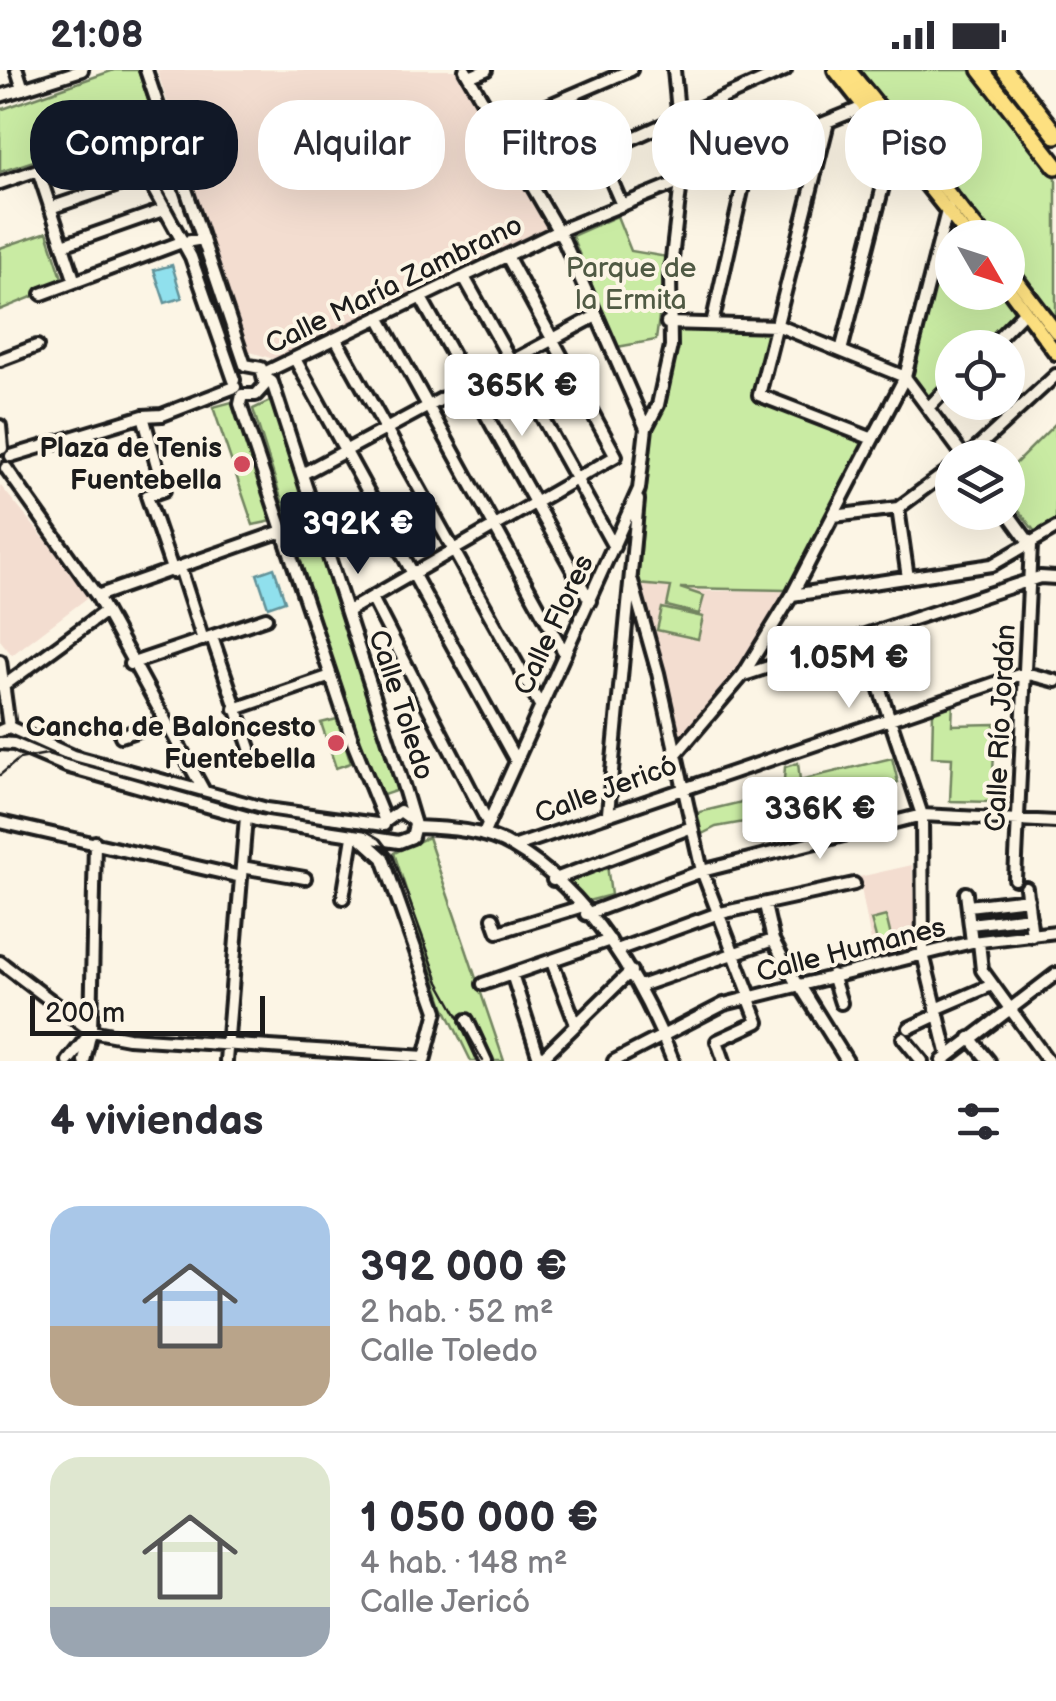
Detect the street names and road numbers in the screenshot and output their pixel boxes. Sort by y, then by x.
street label: Calle María Zambrano [260,208,528,362]
street label: Calle Flores [507,550,601,700]
street label: Calle Río Jordán [979,623,1023,833]
street label: Calle Toledo [361,626,441,784]
street label: Calle Jericó [530,749,682,831]
street label: Calle Humanes [753,911,949,989]

